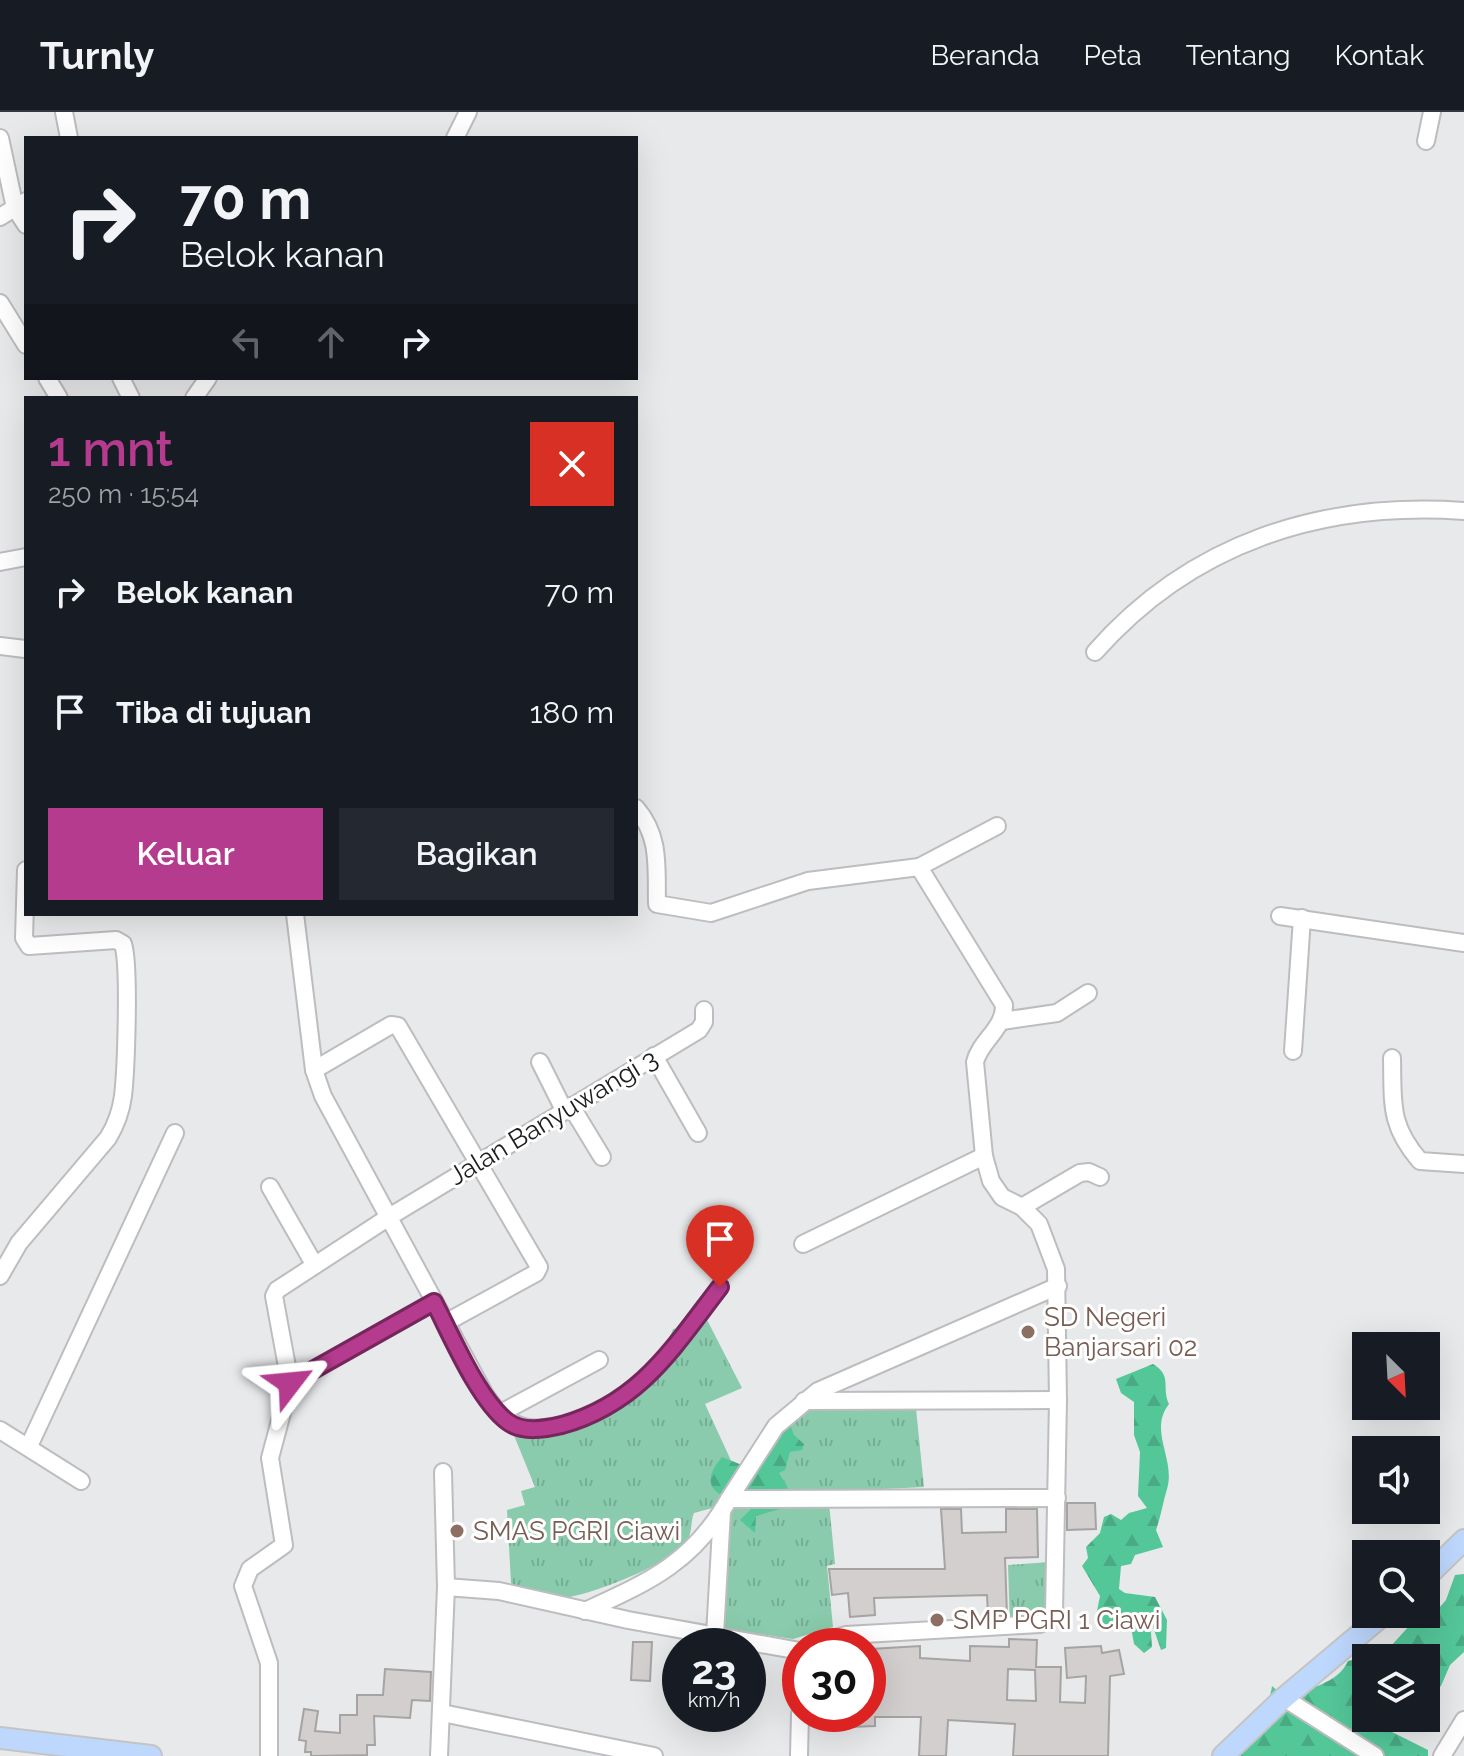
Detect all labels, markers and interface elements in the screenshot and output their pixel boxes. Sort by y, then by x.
text: Turnly [40,33,154,78]
text: Beranda [930,39,1040,72]
text: Peta [1084,39,1142,72]
text: Tentang [1186,39,1291,72]
text: Kontak [1335,39,1424,72]
text: 70 m [180,166,311,232]
icon: right [48,168,152,272]
text: Belok kanan [180,233,385,275]
icon: left [225,320,269,364]
icon: ahead [309,320,353,364]
icon: right [393,320,437,364]
text: 1 mnt [48,421,173,477]
button: close [530,422,614,506]
text: 250 m · 15:54 [48,479,199,509]
icon: right [48,570,92,614]
text: Belok kanan [116,575,293,610]
text: 70 m [544,575,614,610]
icon: arrive [48,690,92,734]
text: Tiba di tujuan [116,695,312,730]
text: 180 m [530,695,614,730]
button: Keluar [48,808,323,900]
button: Bagikan [339,808,614,900]
street label: Jalan Banyuwangi 3 [443,1043,663,1191]
pin [686,1205,754,1287]
icon: arrive [698,1217,742,1261]
place label: SD Negeri Banjarsari 02 [1044,1302,1197,1362]
marker: SD Negeri Banjarsari 02 [1019,1323,1037,1341]
north arrow [1352,1332,1440,1420]
map controls [1352,1332,1440,1732]
position arrow [248,1341,332,1425]
button: sound [1352,1436,1440,1524]
place label: SMAS PGRI Ciawi [473,1516,680,1546]
marker: SMAS PGRI Ciawi [448,1522,466,1540]
button: search [1352,1540,1440,1628]
place label: SMP PGRI 1 Ciawi [953,1605,1160,1635]
marker: SMP PGRI 1 Ciawi [928,1611,946,1629]
speed limit sign: 30 [782,1628,886,1732]
button: layers [1352,1644,1440,1732]
text: 23 [692,1646,736,1693]
text: km/h [688,1688,740,1712]

